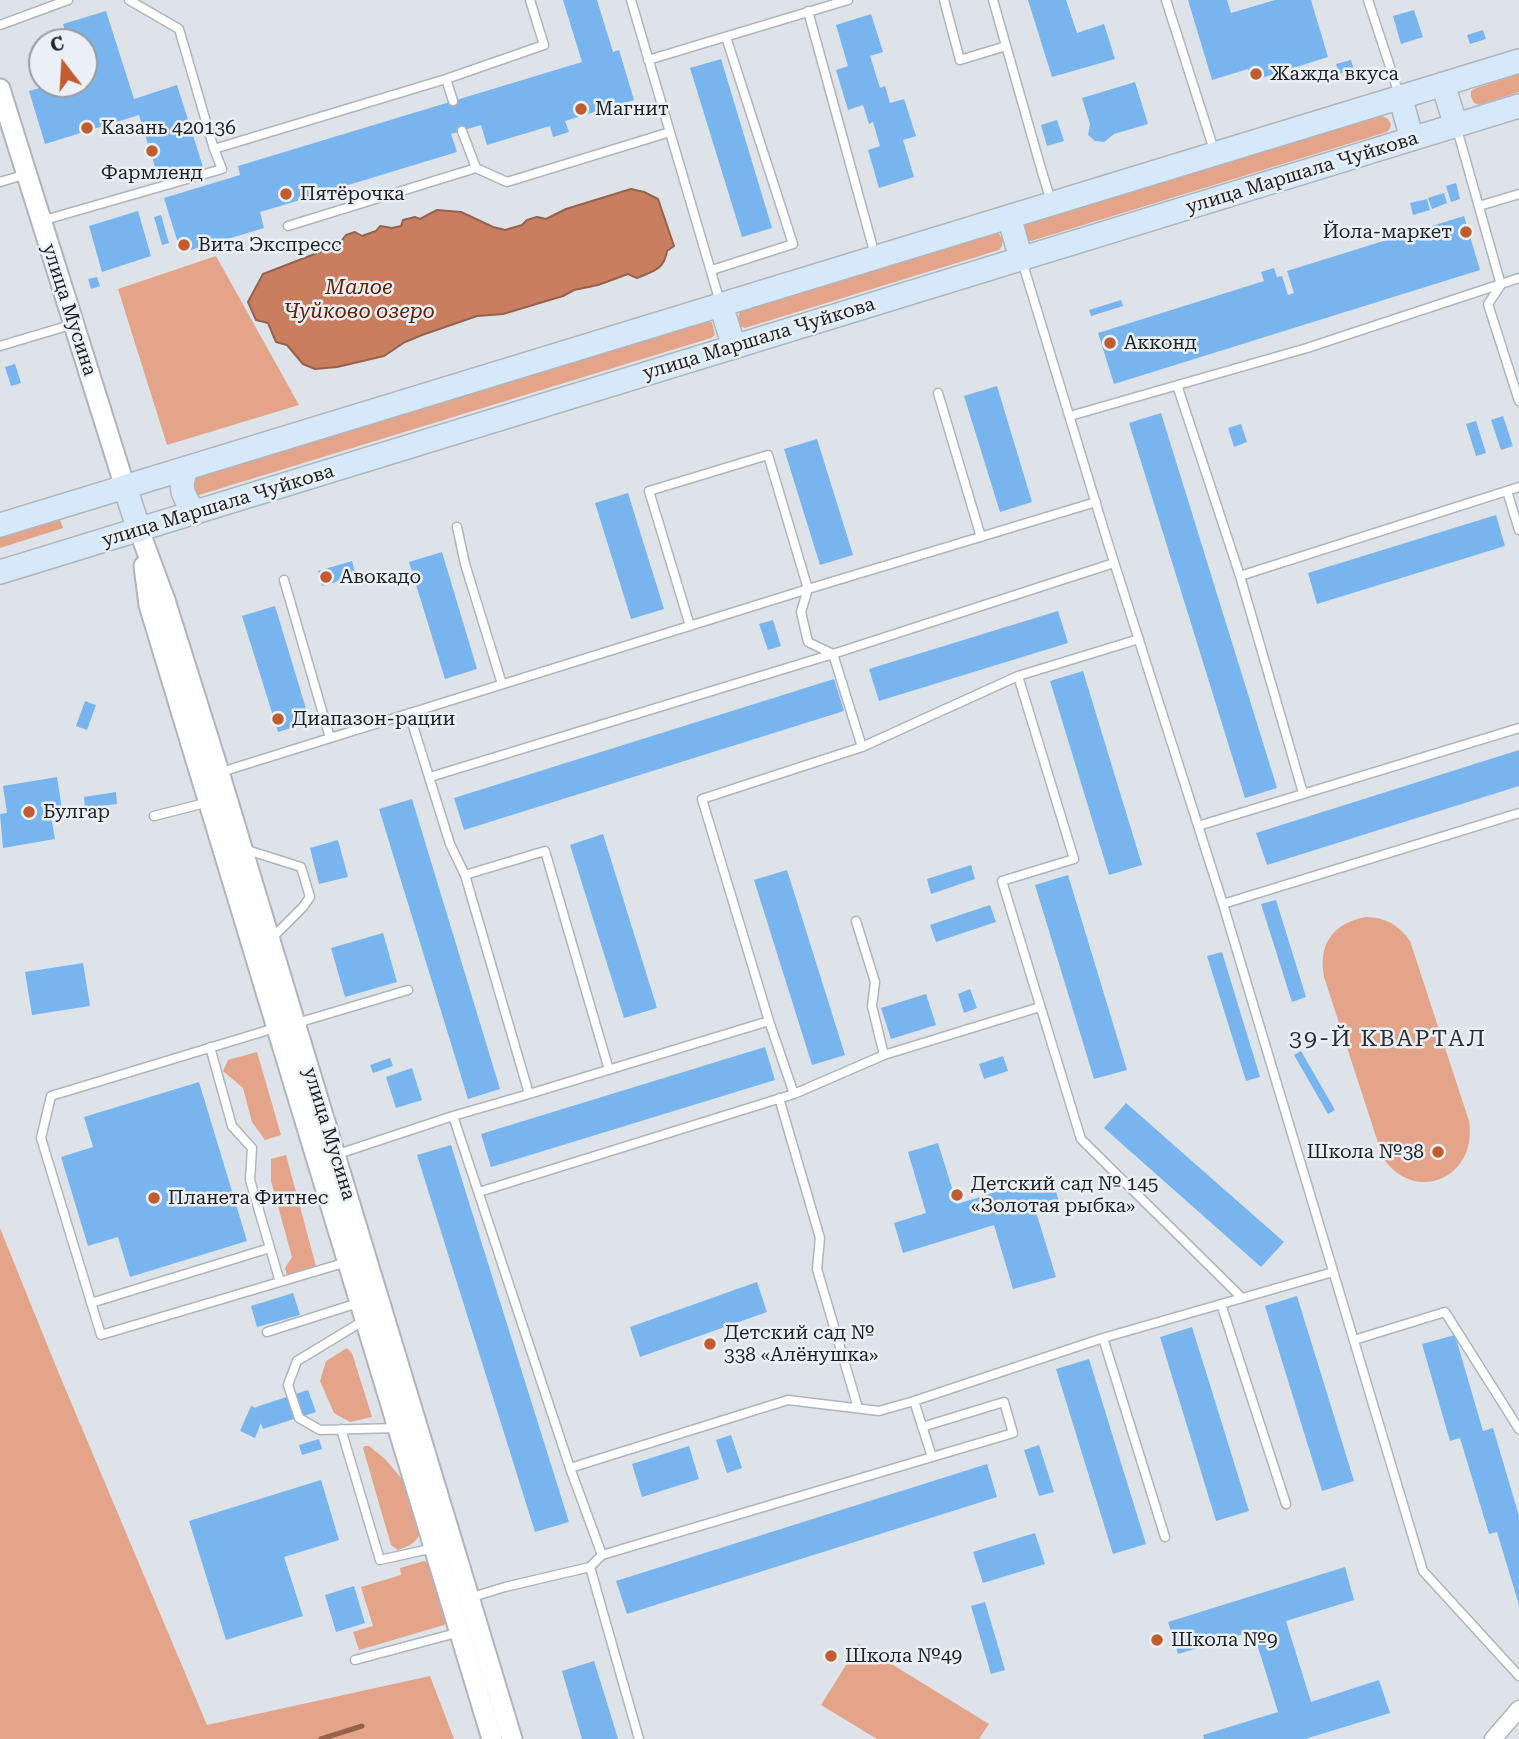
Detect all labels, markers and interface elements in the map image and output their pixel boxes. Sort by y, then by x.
north arrow [28,28,98,98]
text: С [48,31,67,57]
place label: Жажда вкуса [1270,63,1399,85]
marker: Жажда вкуса [1248,66,1264,82]
place label: Магнит [595,98,669,120]
marker: Магнит [573,101,589,117]
place label: Казань 420136 [101,117,236,139]
marker: Казань 420136 [79,120,95,136]
street label: улица Маршала Чуйкова [1183,127,1421,219]
marker: Фармленд [144,143,160,159]
place label: Фармленд [101,162,203,184]
place label: Пятёрочка [300,183,405,205]
marker: Пятёрочка [278,186,294,202]
place label: Йола-маркет [1323,221,1452,243]
marker: Йола-маркет [1458,224,1474,240]
place label: Вита Экспресс [198,234,342,256]
marker: Вита Экспресс [176,237,192,253]
street label: улица Мусина [37,241,101,379]
water label: Малое Чуйково озеро [283,275,435,325]
street label: улица Маршала Чуйкова [640,293,878,385]
place label: Акконд [1124,332,1197,354]
marker: Акконд [1102,335,1118,351]
street label: улица Маршала Чуйкова [99,460,337,552]
place label: Авокадо [340,566,421,588]
marker: Авокадо [318,569,334,585]
place label: Диапазон-рации [292,708,455,730]
marker: Диапазон-рации [270,711,286,727]
place label: Булгар [43,801,110,823]
marker: Булгар [21,804,37,820]
district label: 39-Й КВАРТАЛ [1291,1025,1485,1053]
street label: улица Мусина [298,1065,360,1203]
place label: Школа №38 [1307,1141,1424,1163]
marker: Школа №38 [1430,1144,1446,1160]
place label: Детский сад № 145 «Золотая рыбка» [971,1173,1159,1217]
place label: Планета Фитнес [168,1187,328,1209]
marker: Детский сад № 145 «Золотая рыбка» [949,1187,965,1203]
marker: Планета Фитнес [146,1190,162,1206]
place label: Детский сад № 338 «Алёнушка» [724,1322,878,1366]
marker: Детский сад № 338 «Алёнушка» [702,1336,718,1352]
place label: Школа №9 [1171,1629,1278,1651]
marker: Школа №9 [1149,1632,1165,1648]
place label: Школа №49 [845,1645,962,1667]
marker: Школа №49 [823,1648,839,1664]

